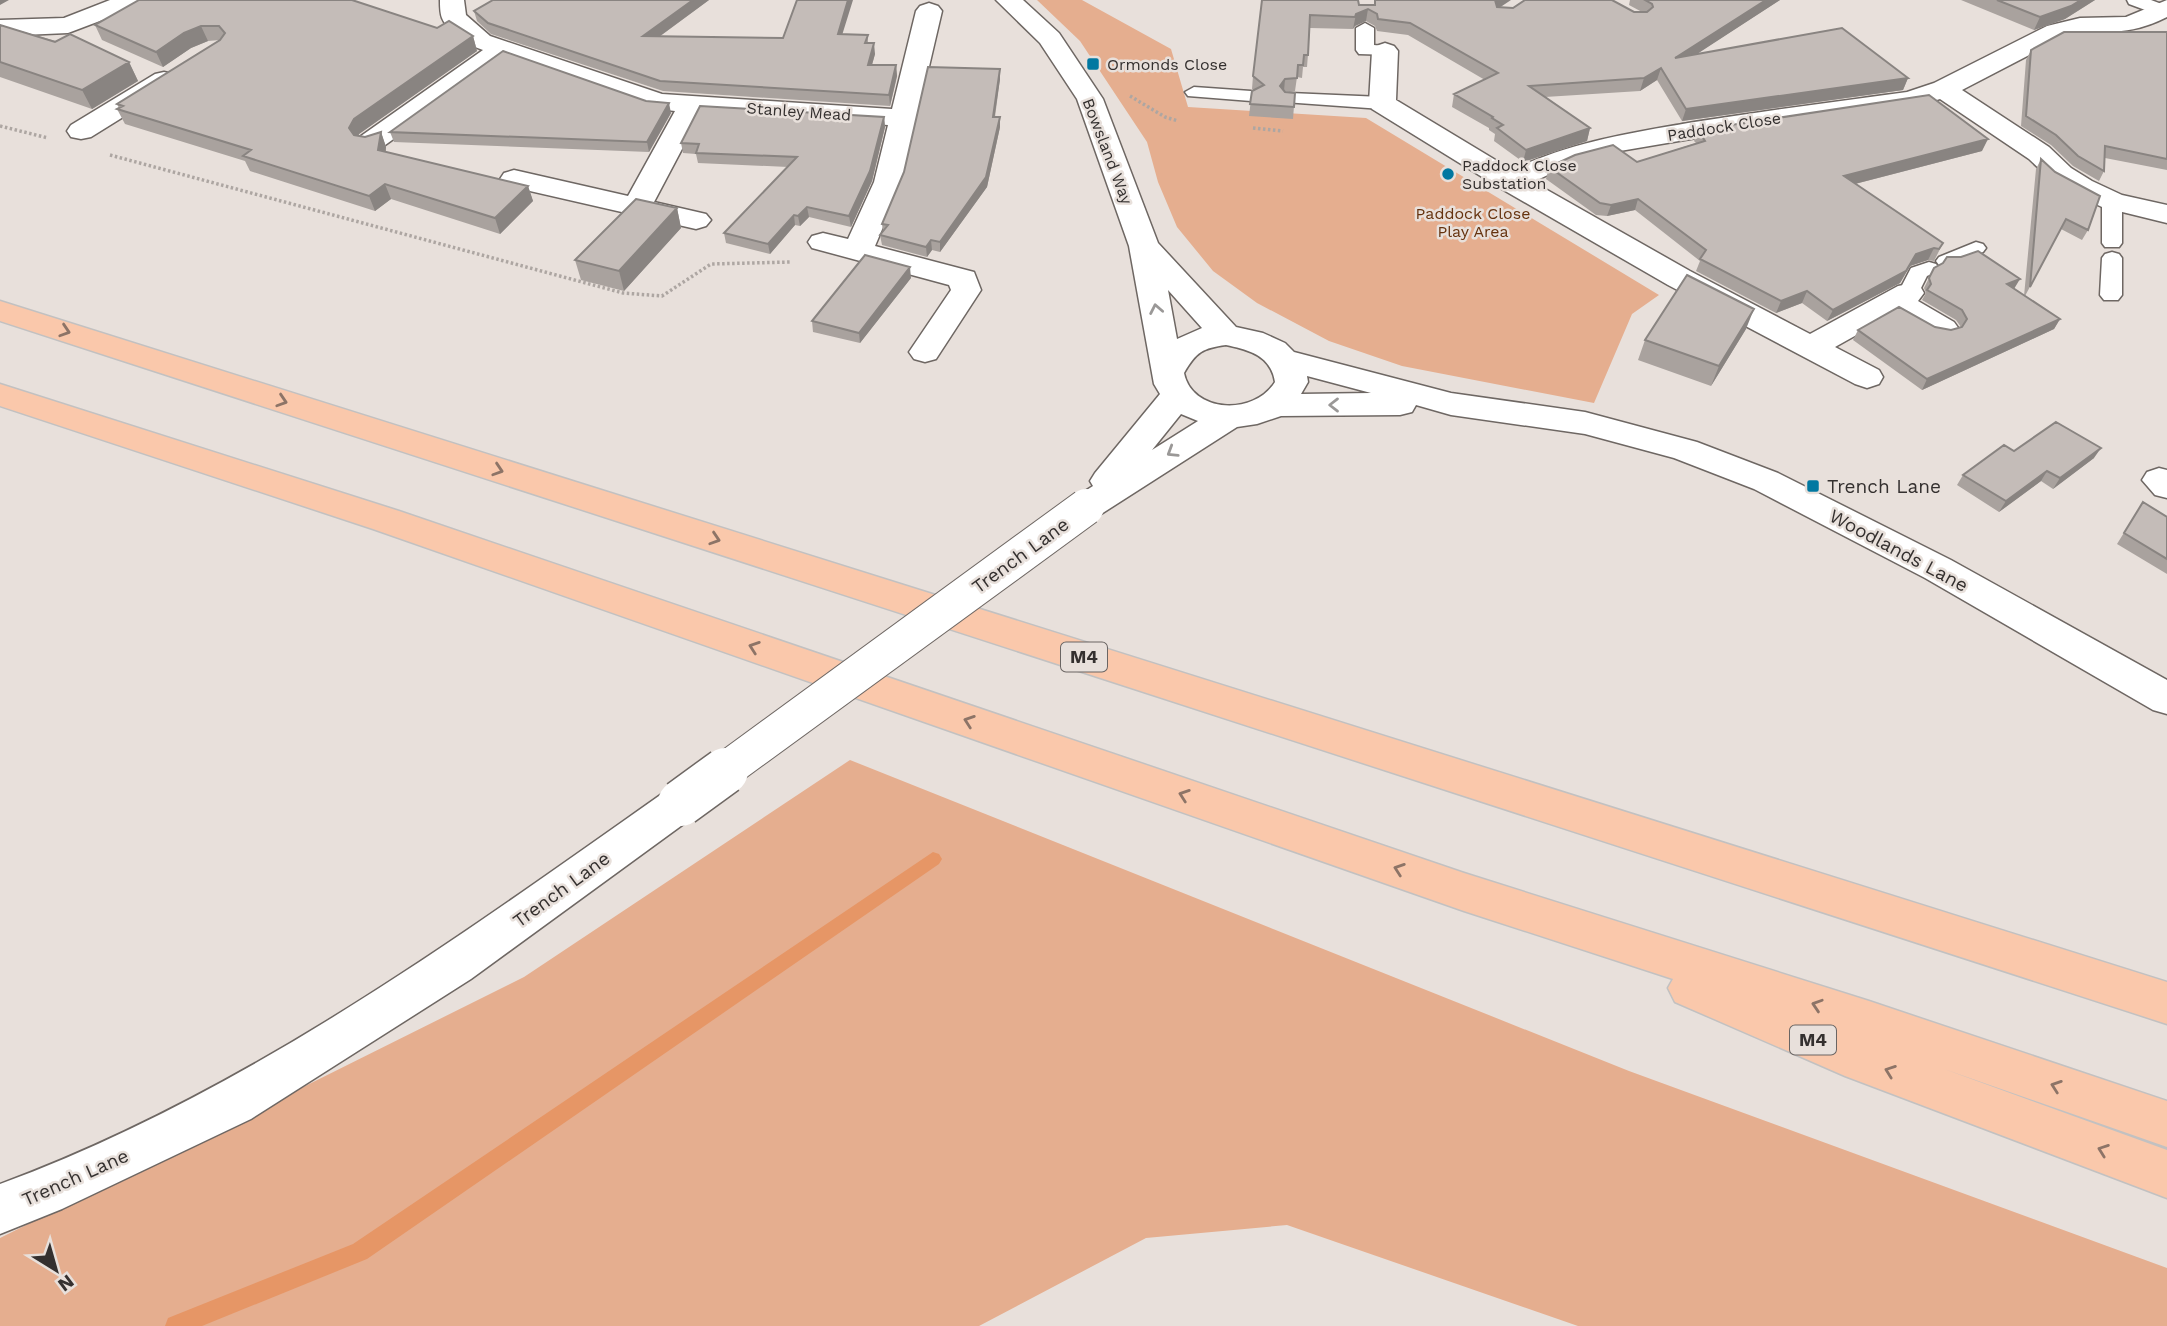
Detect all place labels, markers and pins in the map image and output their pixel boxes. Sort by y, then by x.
place label: Ormonds Close [1107,55,1227,74]
marker: Ormonds Close [1085,56,1101,72]
place label: Paddock Close Substation [1462,156,1577,193]
marker: Paddock Close Substation [1440,166,1456,182]
place label: Trench Lane [1827,475,1941,498]
marker: Trench Lane [1805,478,1821,494]

